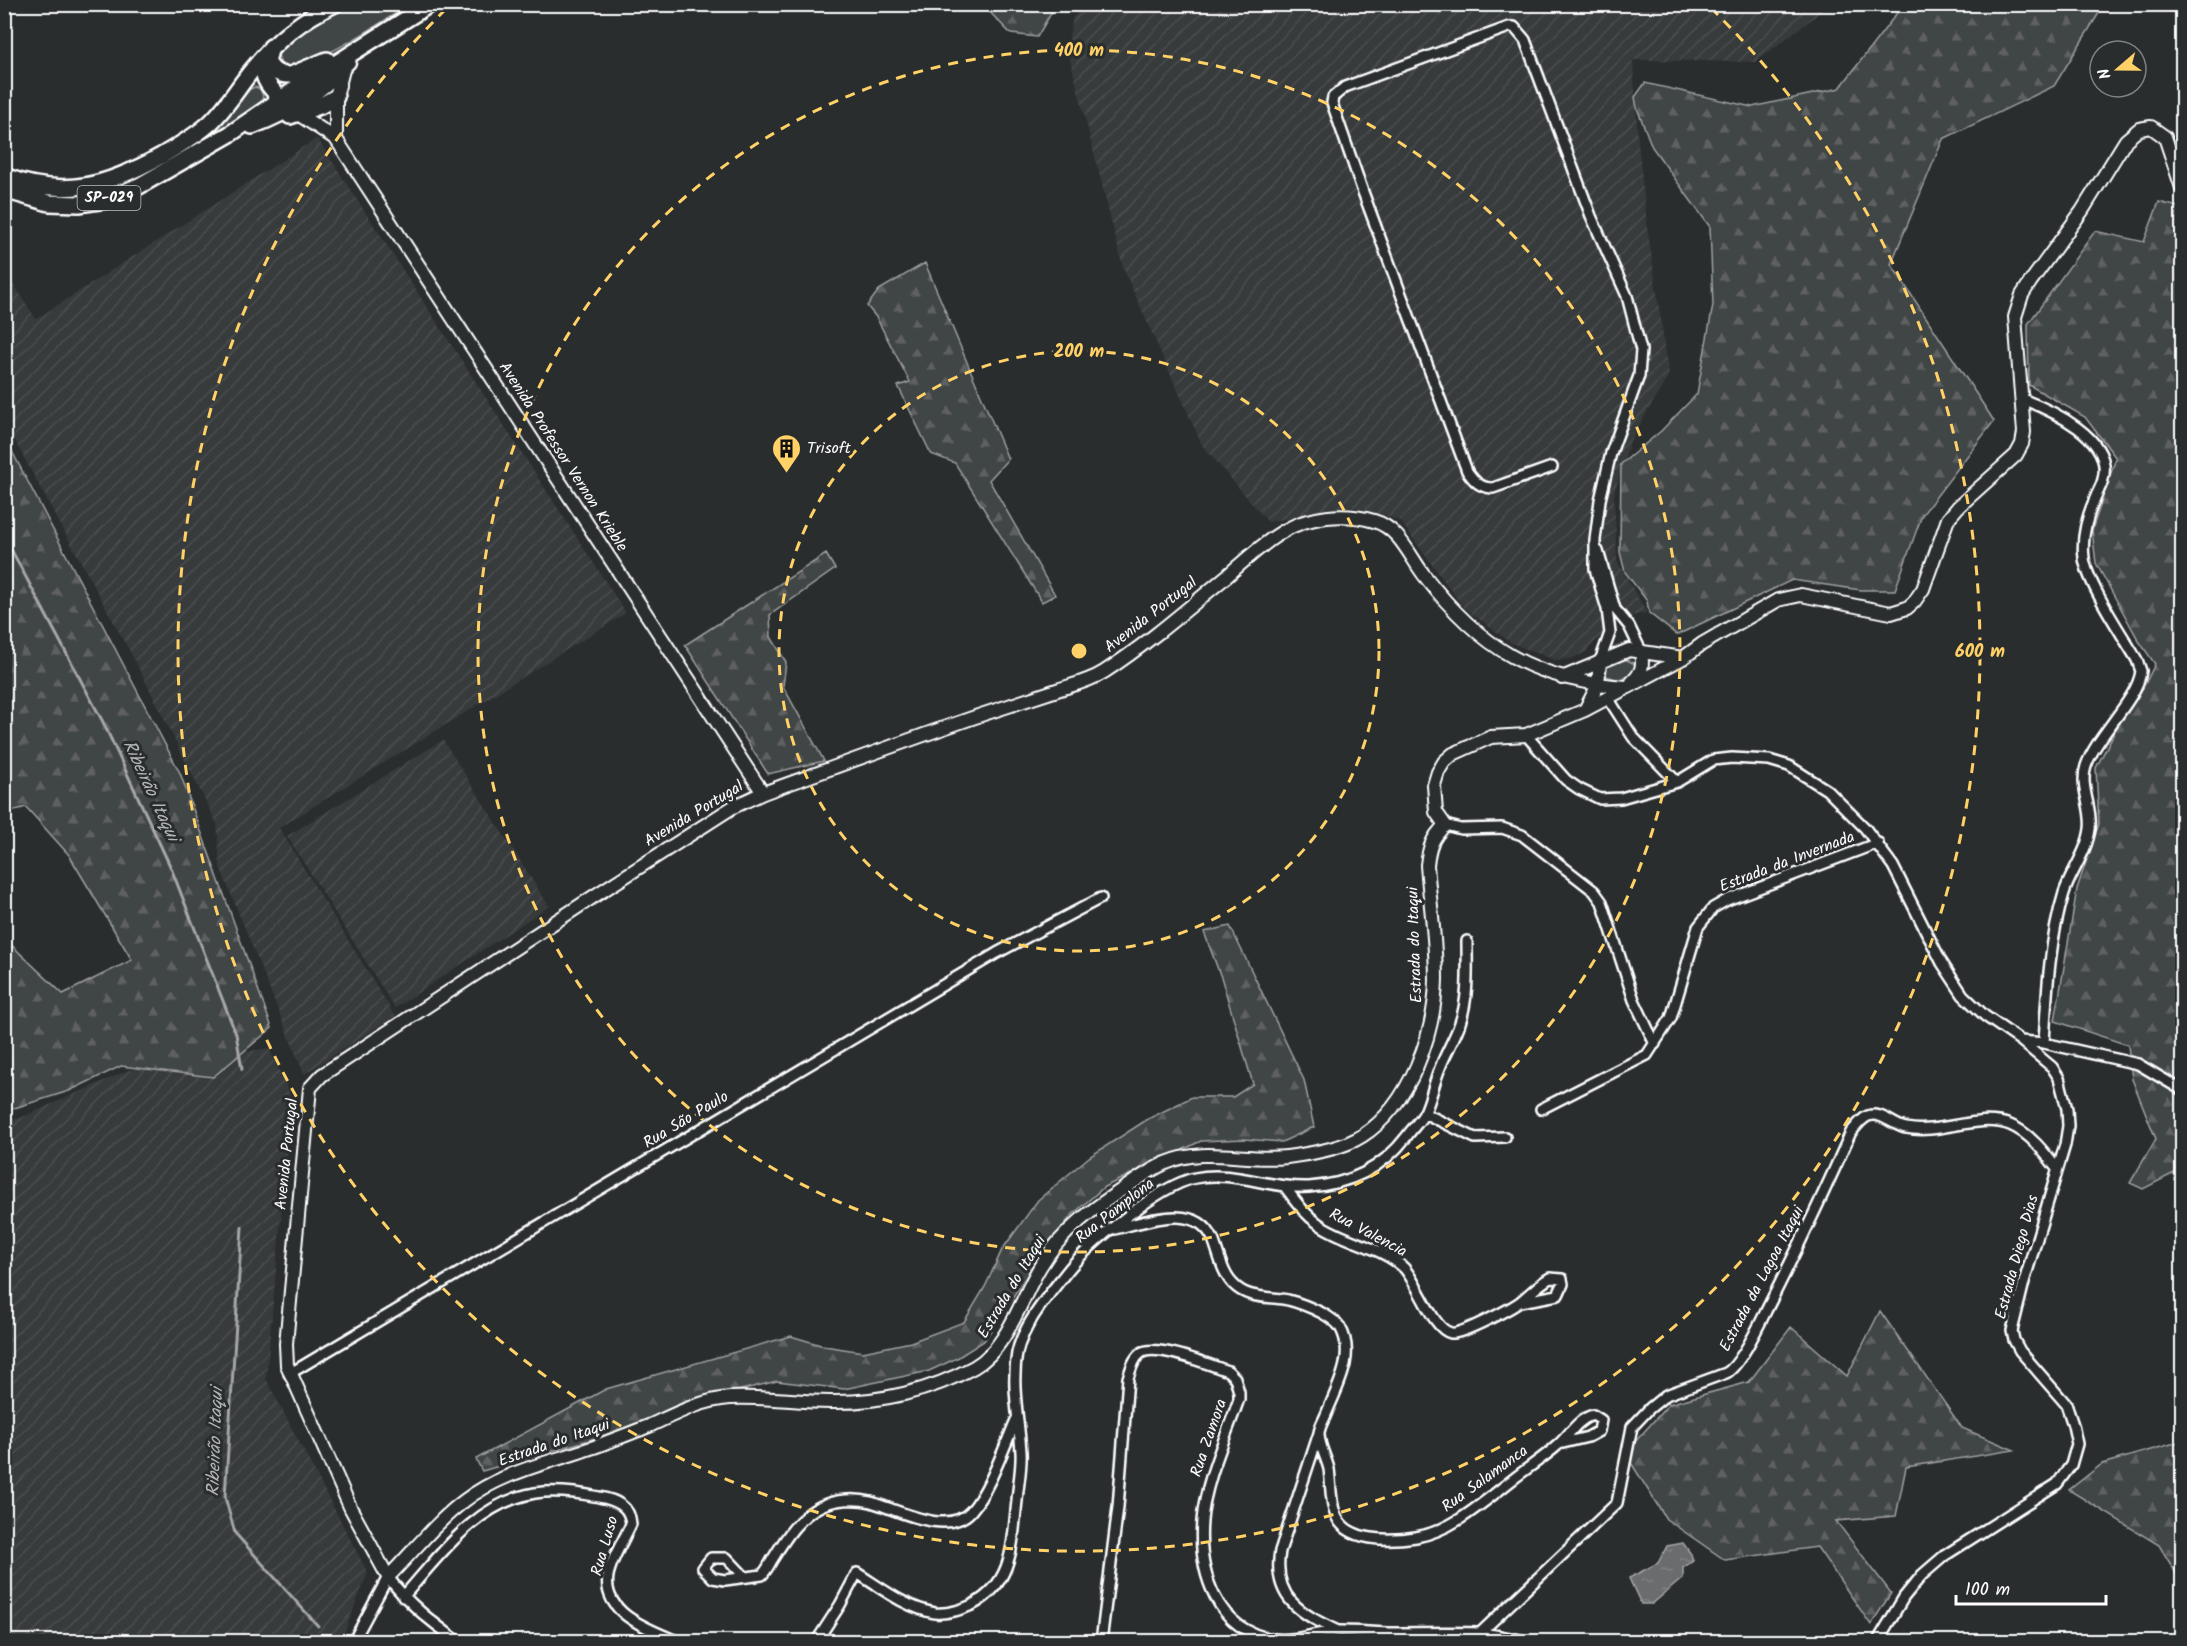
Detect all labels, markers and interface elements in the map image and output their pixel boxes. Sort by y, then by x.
text: 400 m [1054,37,1104,66]
north arrow [2088,39,2148,99]
text: N [2092,65,2119,83]
road number: SP-029 [78,186,140,210]
text: 200 m [1054,338,1105,367]
street label: Avenida Professor Vernon Krieble [492,357,634,557]
building icon: Trisoft [770,432,802,474]
place label: Trisoft [807,436,852,461]
street label: Avenida Portugal [1099,571,1203,659]
text: 600 m [1955,638,2005,667]
centre of rings [1069,641,1089,661]
water label: Ribeirão Itaqui [114,736,188,850]
street label: Avenida Portugal [640,774,749,854]
street label: Estrada da Invernada [1716,825,1858,899]
street label: Estrada do Itaqui [1400,885,1430,1004]
street label: Rua São Paulo [639,1085,733,1155]
street label: Avenida Portugal [269,1097,305,1211]
street label: Rua Pamplona [1070,1172,1160,1250]
street label: Estrada Diego Dias [1988,1192,2046,1322]
street label: Estrada da Lagoa Itaqui [1713,1201,1812,1356]
street label: Rua Valencia [1325,1202,1411,1264]
street label: Estrada do Itaqui [971,1230,1053,1343]
water label: Ribeirão Itaqui [200,1383,233,1497]
street label: Rua Zamora [1184,1396,1234,1480]
street label: Estrada do Itaqui [495,1412,614,1474]
street label: Rua Salamanca [1436,1439,1534,1519]
street label: Rua Luso [585,1513,625,1579]
scale bar [1956,1568,2106,1606]
text: 100 m [1965,1576,2010,1605]

